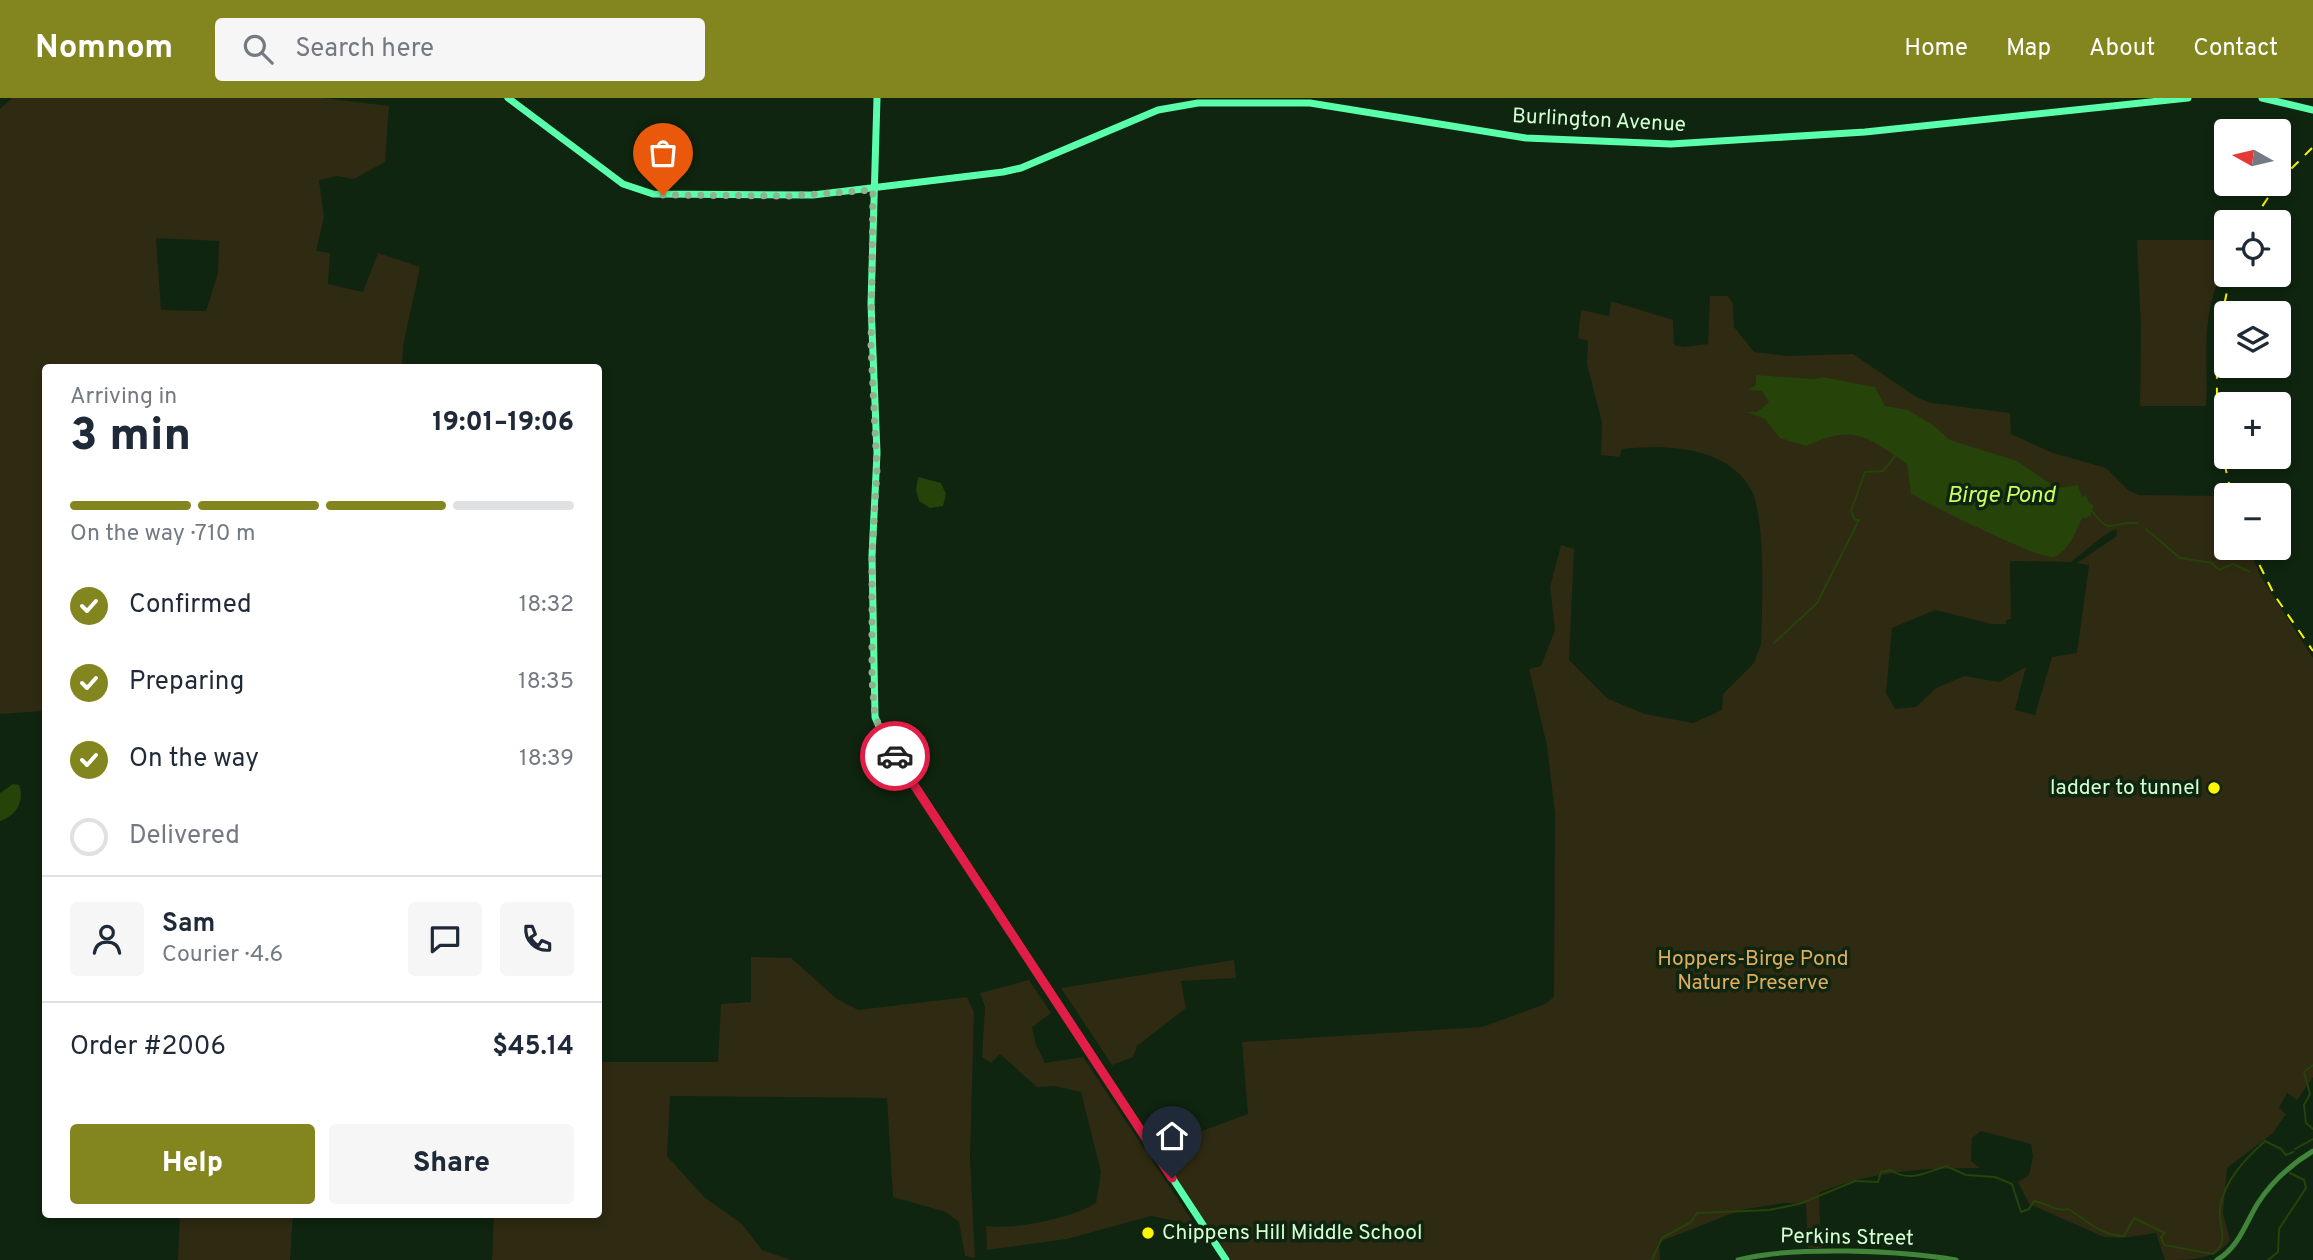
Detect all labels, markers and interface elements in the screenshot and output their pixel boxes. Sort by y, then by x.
search box [215,18,705,81]
text: Nomnom [35,28,173,70]
icon: search [239,30,277,68]
text: Search here [295,33,434,66]
text: Home [1904,34,1968,64]
text: Map [2006,34,2051,64]
text: About [2089,34,2155,64]
text: Contact [2193,34,2278,64]
street label: Burlington Avenue [1511,103,1687,139]
north arrow [2214,119,2291,196]
map controls [2214,119,2291,560]
pin [633,123,693,195]
icon: bag [644,134,682,172]
button: locate [2214,210,2291,287]
button: layers [2214,301,2291,378]
text: Arriving in [70,383,177,412]
button: + [2214,392,2291,469]
text: 19:01–19:06 [432,407,574,440]
text: 3 min [70,408,191,467]
water label: Birge Pond [1947,482,2057,511]
button: − [2214,483,2291,560]
text: On the way · 710 m [70,520,256,549]
icon: check [70,587,108,625]
text: Confirmed [129,589,252,622]
text: 18:32 [519,591,574,620]
icon: check [70,664,108,702]
text: Preparing [129,666,244,699]
text: 18:35 [518,668,574,697]
courier [860,721,930,791]
icon: car [876,737,914,775]
icon: check [70,741,108,779]
text: On the way [129,743,259,776]
text: 18:39 [519,745,574,774]
place label: ladder to tunnel [2050,775,2200,802]
marker: ladder to tunnel [2206,780,2222,796]
text: Delivered [129,820,240,853]
button: person [70,902,144,976]
button: chat [408,902,482,976]
button: phone [500,902,574,976]
text: Sam [162,908,215,941]
text: Courier · 4.6 [162,941,283,970]
park label: Hoppers-Birge Pond Nature Preserve [1657,946,1849,997]
text: Order #2006 [70,1031,226,1064]
text: $45.14 [492,1031,574,1064]
pin [1142,1106,1202,1178]
icon: home [1153,1117,1191,1155]
button: Help [70,1124,315,1204]
button: Share [329,1124,574,1204]
place label: Chippens Hill Middle School [1162,1220,1422,1247]
street label: Perkins Street [1780,1223,1914,1253]
marker: Chippens Hill Middle School [1140,1225,1156,1241]

